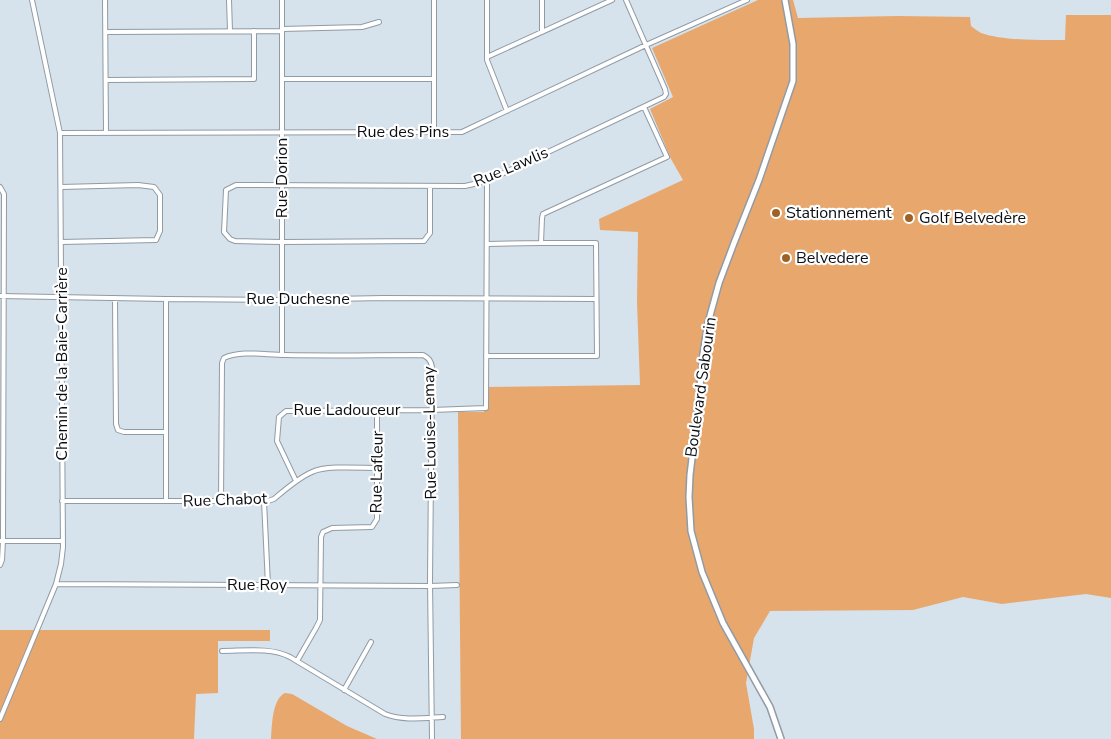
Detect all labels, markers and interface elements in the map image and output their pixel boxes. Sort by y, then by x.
street label: Rue des Pins [357,121,449,143]
street label: Rue Dorion [271,138,293,218]
street label: Rue Lawlis [470,141,552,193]
place label: Stationnement [786,202,892,224]
marker: Stationnement [770,207,782,219]
place label: Golf Belvedère [919,207,1026,229]
marker: Golf Belvedère [903,212,915,224]
place label: Belvedere [796,247,869,269]
marker: Belvedere [780,252,792,264]
street label: Chemin de la Baie-Carrière [51,267,73,461]
street label: Rue Duchesne [246,288,350,310]
street label: Boulevard Sabourin [680,315,722,459]
street label: Rue Louise-Lemay [418,365,442,500]
street label: Rue Ladouceur [293,399,401,421]
street label: Rue Lafleur [365,430,389,514]
street label: Rue Chabot [182,488,268,512]
street label: Rue Roy [227,574,288,596]

